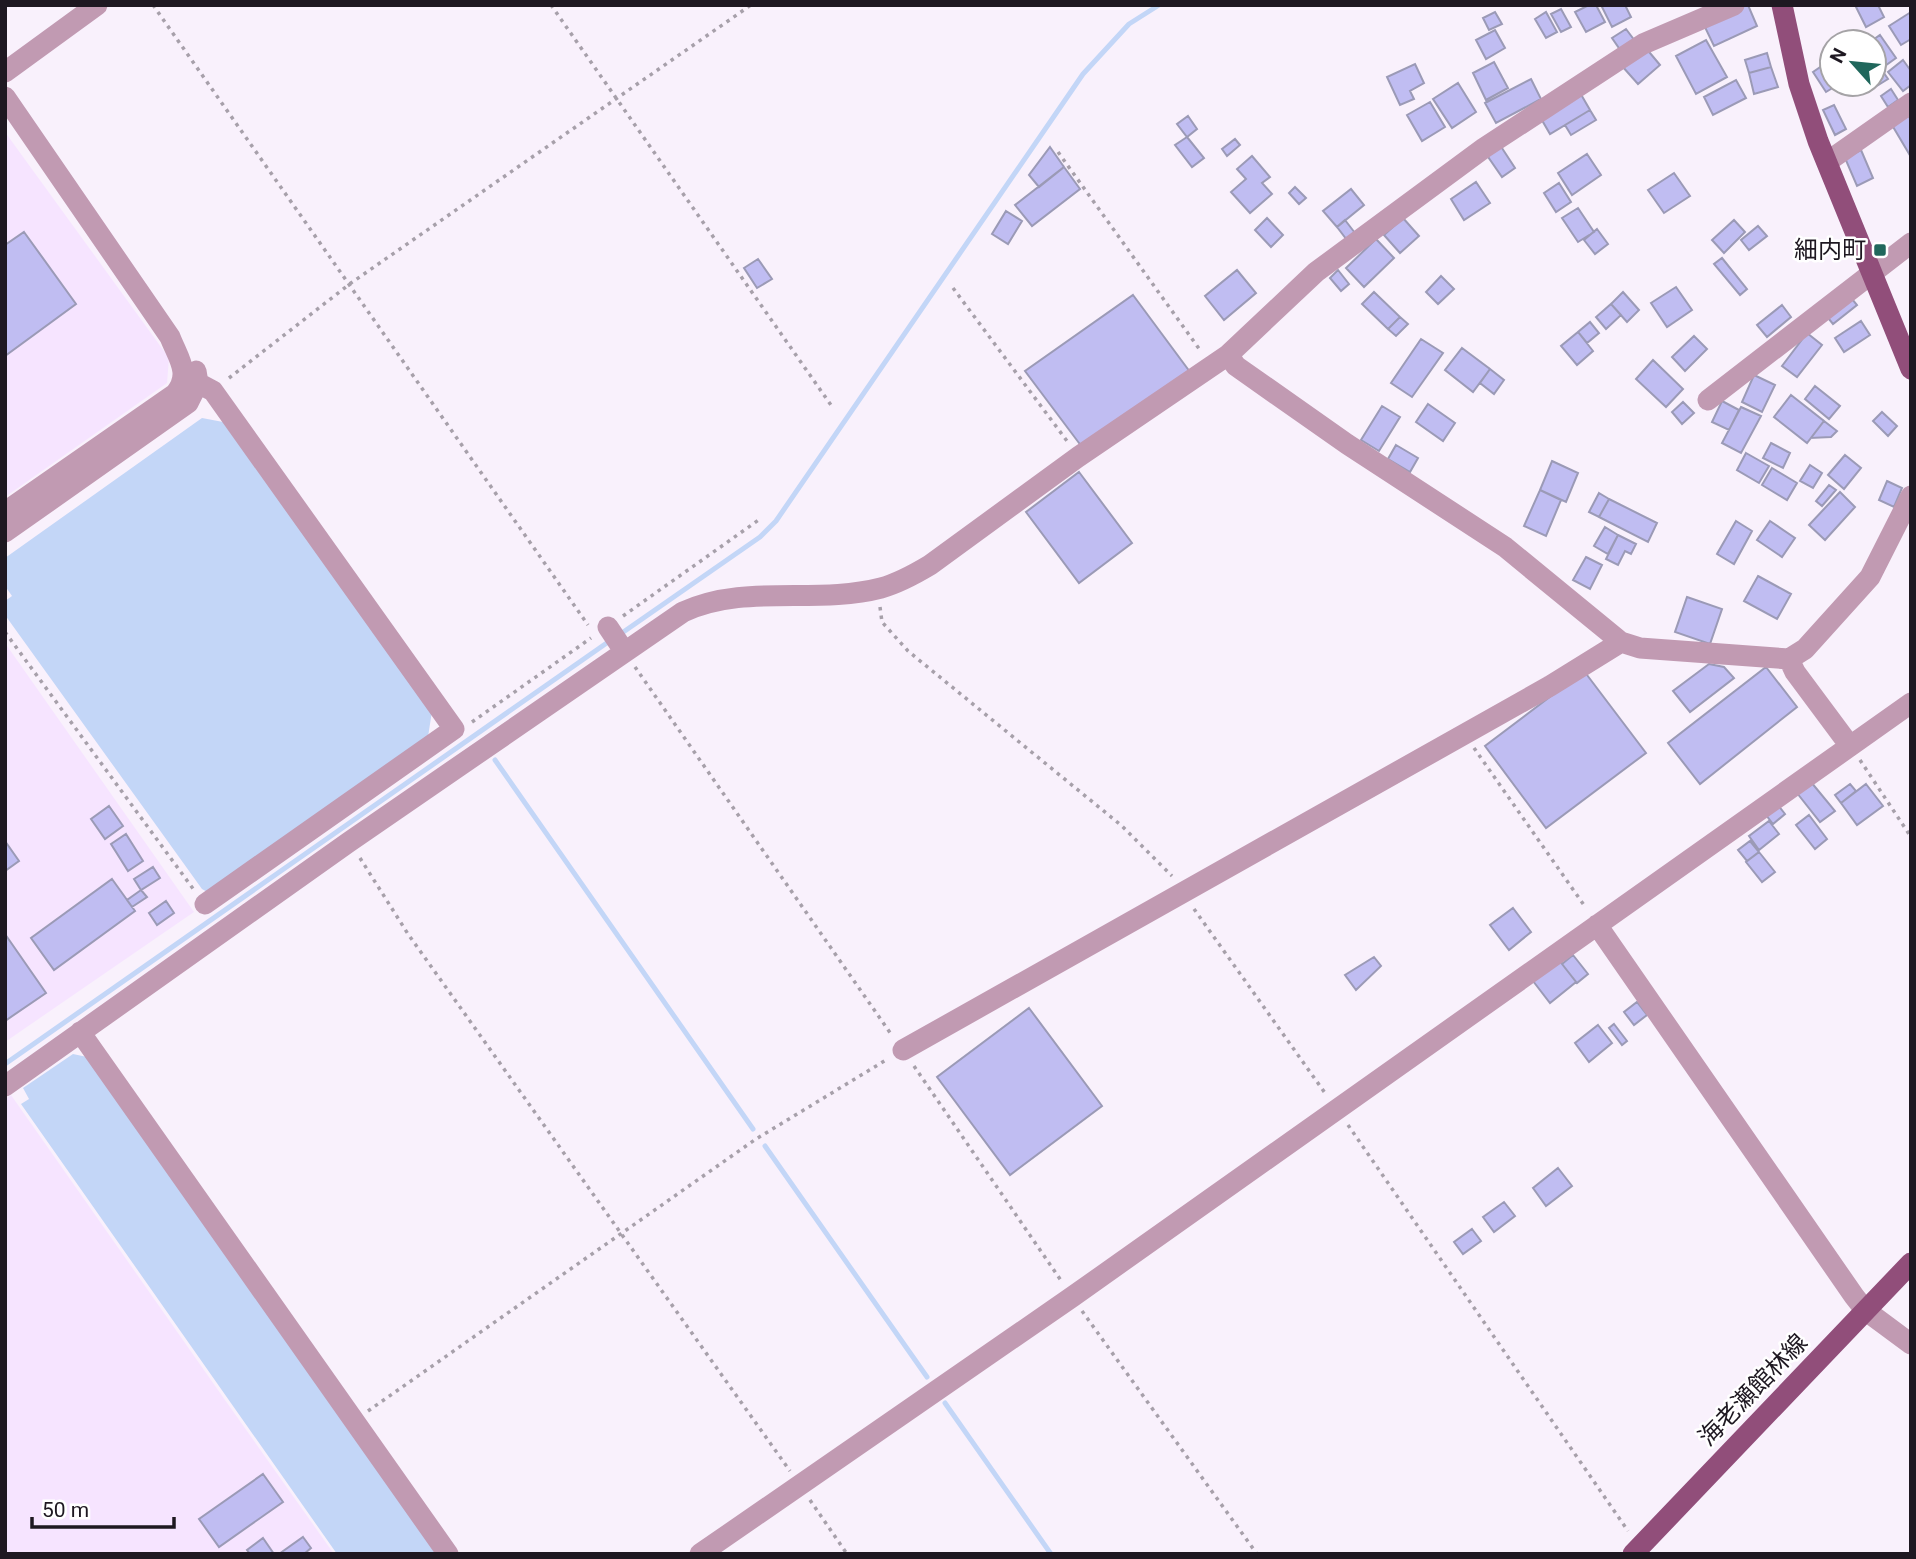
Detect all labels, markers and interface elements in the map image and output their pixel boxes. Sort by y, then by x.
north arrow [1818,28,1888,98]
text: N [1825,44,1852,67]
place label: 細内町 [1794,236,1866,264]
marker: 細内町 [1872,242,1888,258]
street label: 海老瀬館林線 [1693,1328,1813,1452]
scale bar [32,1486,173,1530]
text: 50 m [42,1498,89,1522]

